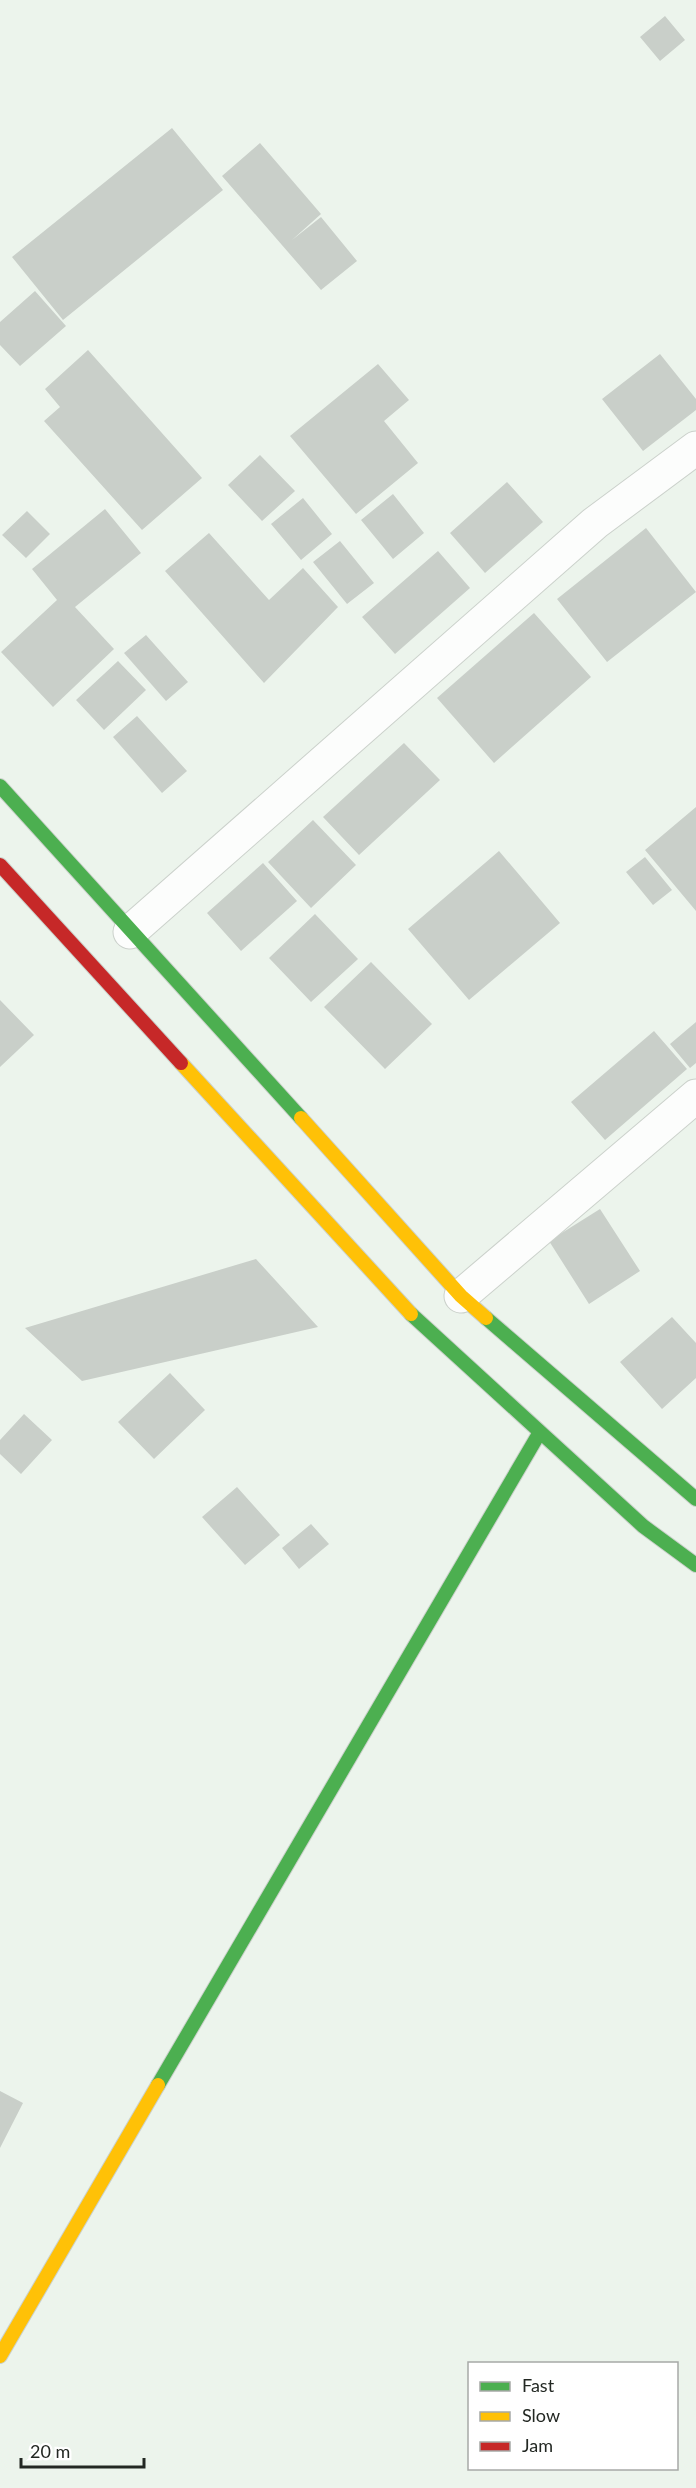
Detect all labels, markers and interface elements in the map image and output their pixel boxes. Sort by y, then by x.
legend [468,2362,678,2470]
text: Fast [522,2374,555,2396]
text: Slow [522,2404,560,2426]
scale bar [21,2431,144,2469]
text: Jam [522,2434,553,2456]
text: 20 m [30,2440,70,2462]

